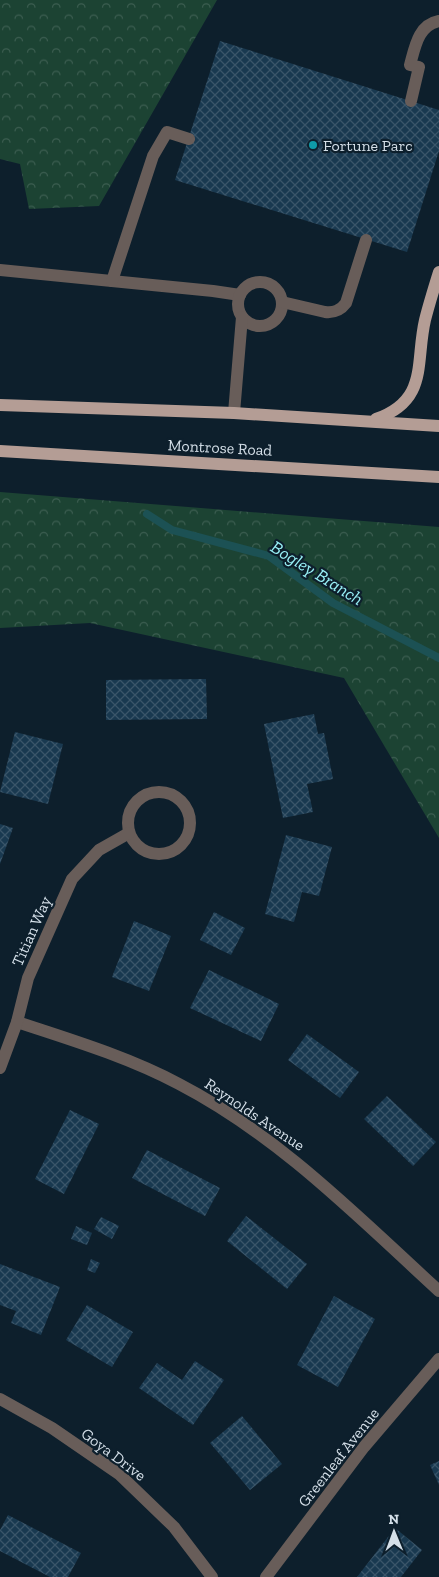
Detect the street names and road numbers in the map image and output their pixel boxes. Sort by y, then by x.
street label: Montrose Road [167,435,273,460]
street label: Titian Way [8,893,56,969]
street label: Reynolds Avenue [201,1074,308,1155]
street label: Greenleaf Avenue [294,1404,383,1511]
street label: Goya Drive [78,1424,150,1485]

